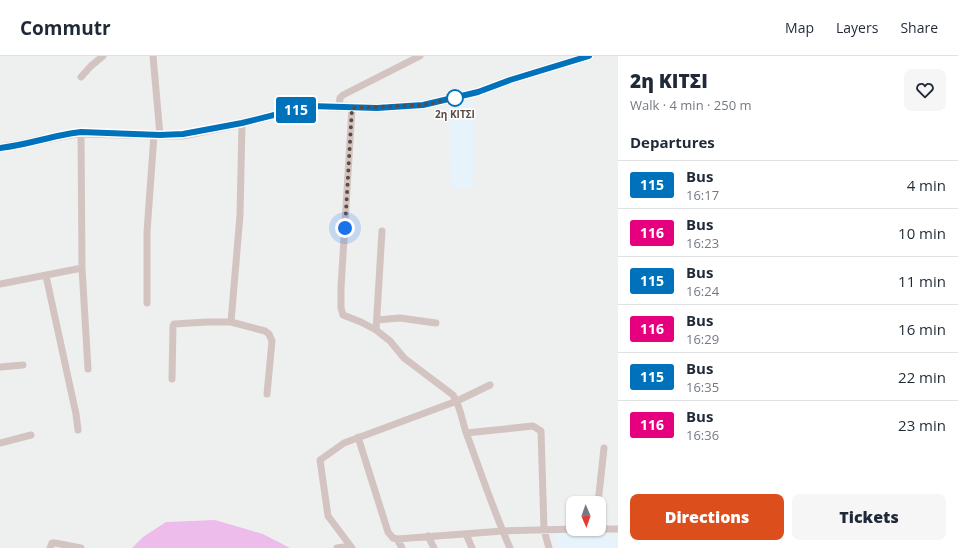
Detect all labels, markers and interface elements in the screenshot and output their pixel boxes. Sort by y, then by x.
text: Commutr [20,15,111,41]
text: Map [785,18,814,37]
text: Layers [836,18,878,37]
text: Share [900,18,938,37]
text: 2η ΚΙΤΣΙ [630,68,708,94]
button: heart [904,69,946,111]
marker: 2η ΚΙΤΣΙ [446,89,464,107]
text: Walk · 4 min · 250 m [630,96,752,114]
line badge: 115 [273,97,319,123]
text: 115 [284,100,308,119]
place label: 2η ΚΙΤΣΙ [435,107,475,121]
text: Departures [630,132,715,152]
text: Bus [686,166,713,186]
text: 115 [640,175,664,194]
text: 4 min [907,175,946,195]
text: 16:17 [686,186,719,204]
text: Bus [686,214,713,234]
your location [335,218,355,238]
text: 116 [640,223,664,242]
text: 10 min [898,223,946,243]
text: 16:23 [686,234,719,252]
text: Bus [686,262,713,282]
text: 115 [640,271,664,290]
text: 11 min [898,271,946,291]
text: 16:24 [686,282,719,300]
text: Bus [686,310,713,330]
text: 116 [640,319,664,338]
text: 16 min [898,319,946,339]
text: 16:29 [686,330,719,348]
text: Bus [686,358,713,378]
text: 115 [640,367,664,386]
text: 22 min [898,367,946,387]
text: 16:35 [686,378,719,396]
text: Bus [686,406,713,426]
text: 116 [640,415,664,434]
text: 23 min [898,415,946,435]
text: 16:36 [686,426,719,444]
button: Directions [630,494,784,540]
button: Tickets [792,494,946,540]
north arrow [566,496,606,536]
map controls [566,496,606,536]

